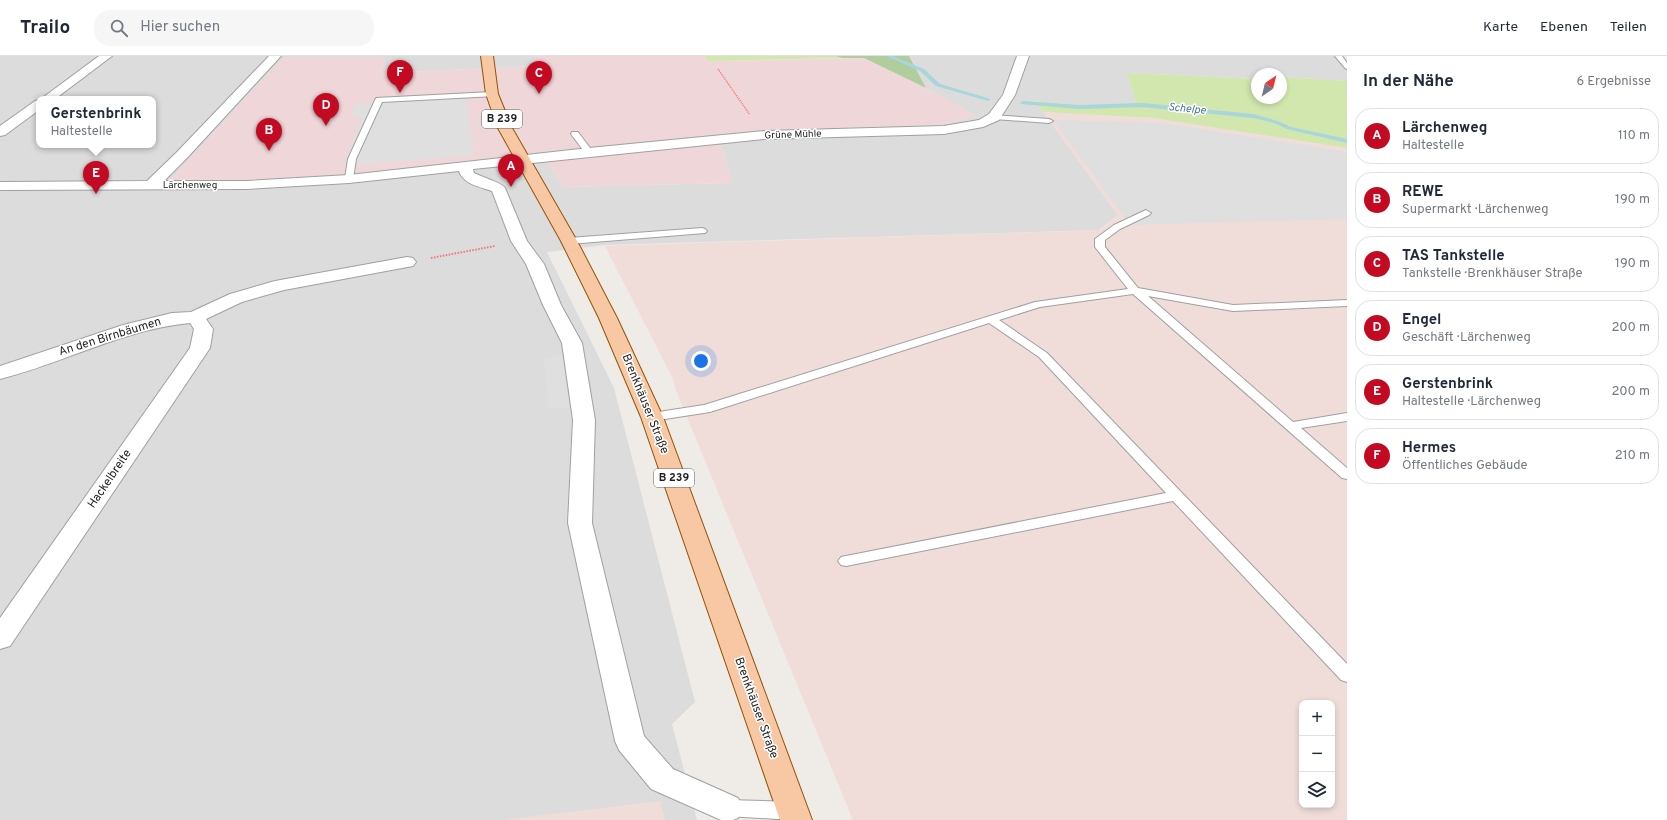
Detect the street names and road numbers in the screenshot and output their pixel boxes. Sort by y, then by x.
road number: B 239 [482,110,522,128]
street label: Grüne Mühle [764,128,822,142]
street label: Lärchenweg [163,179,217,192]
street label: An den Birnbäumen [57,314,163,360]
street label: Brenkhäuser Straße [618,352,672,456]
street label: Hackelbreite [84,447,136,511]
road number: B 239 [654,469,694,487]
street label: Brenkhäuser Straße [730,655,782,761]

